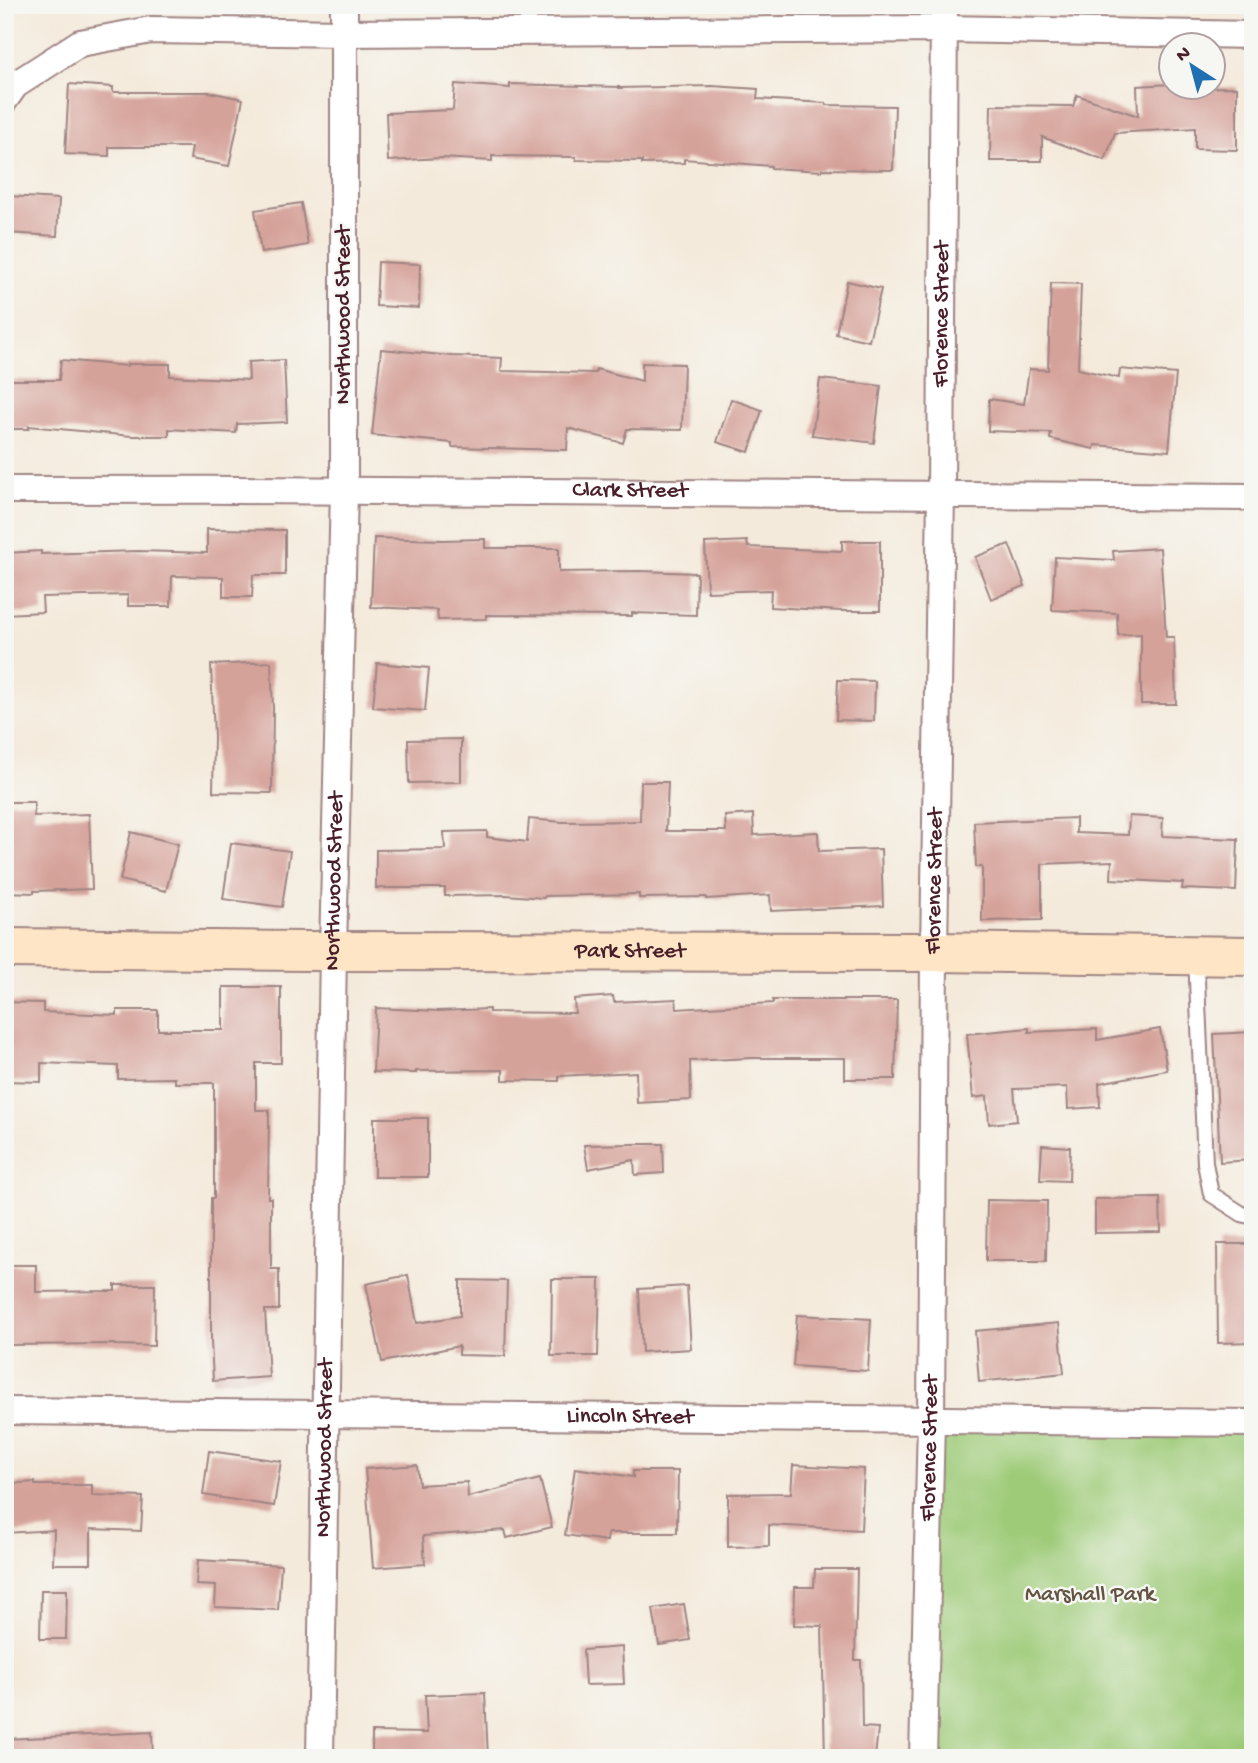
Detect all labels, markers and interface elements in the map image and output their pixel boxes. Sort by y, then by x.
north arrow [1156,32,1226,102]
text: N [1172,42,1196,68]
street label: Northwood Street [331,224,358,404]
street label: Florence Street [928,239,956,388]
street label: Clark Street [572,477,689,505]
street label: Northwood Street [319,790,350,971]
street label: Florence Street [920,806,950,955]
street label: Park Street [574,938,687,965]
street label: Northwood Street [310,1357,340,1538]
street label: Florence Street [915,1373,945,1523]
street label: Lincoln Street [566,1403,695,1431]
park label: Marshall Park [1025,1582,1158,1609]

